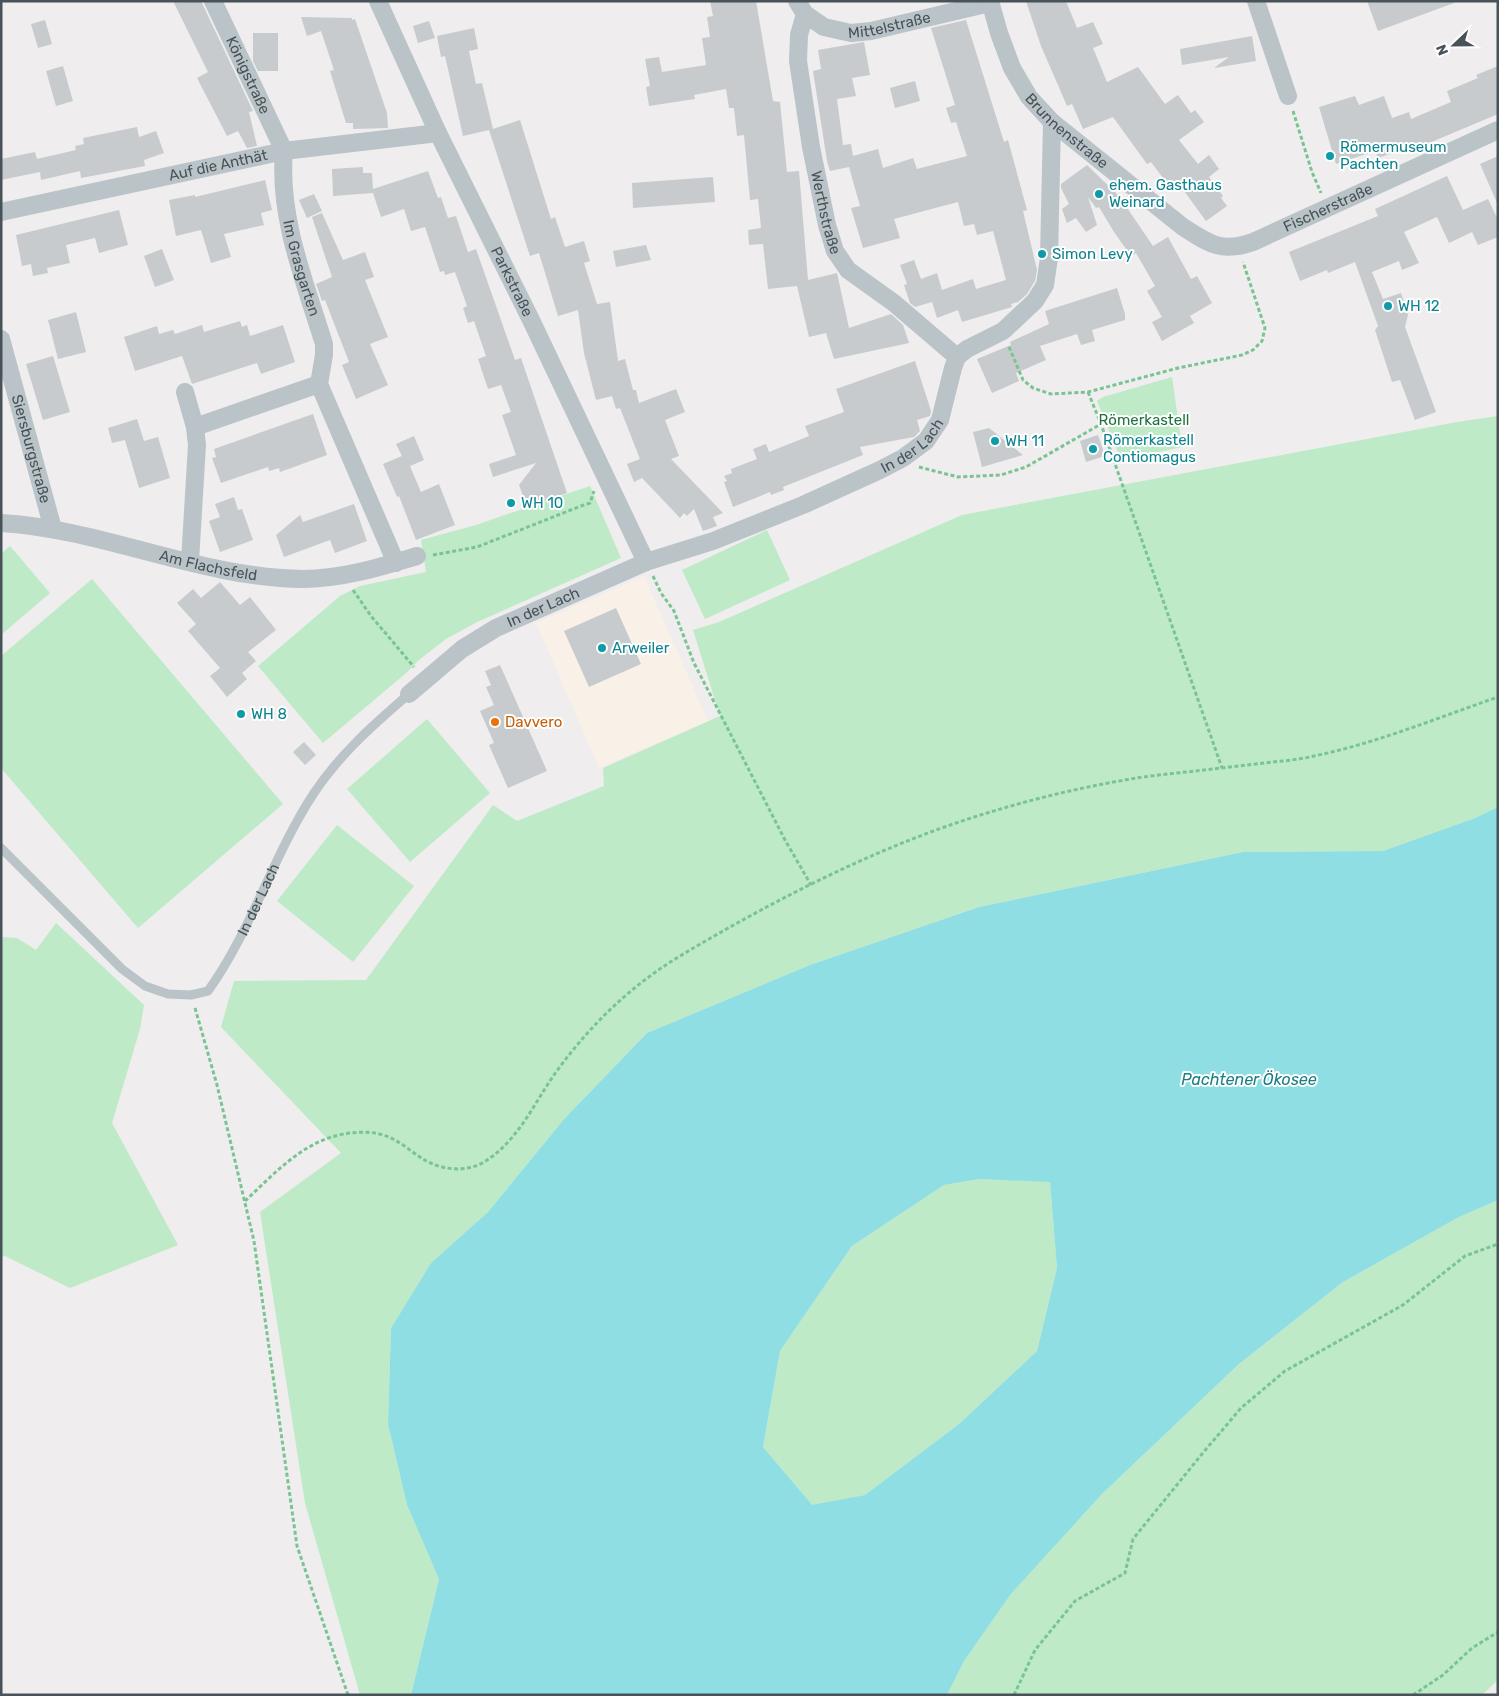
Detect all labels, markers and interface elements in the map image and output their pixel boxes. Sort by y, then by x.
street label: Mittelstraße [847,8,932,42]
north arrow [1429,20,1479,70]
street label: Königstraße [222,34,274,117]
text: N [1433,42,1452,58]
street label: Brunnenstraße [1021,90,1112,172]
place label: Römermuseum Pachten [1340,138,1447,173]
street label: Auf die Anthät [167,146,269,185]
marker: Römermuseum Pachten [1324,150,1336,162]
street label: Werthstraße [807,169,845,257]
place label: ehem. Gasthaus Weinard [1109,176,1222,211]
street label: Fischerstraße [1281,180,1376,236]
marker: ehem. Gasthaus Weinard [1093,188,1105,200]
street label: Im Grasgarten [279,218,324,318]
street label: Parkstraße [487,244,537,320]
place label: Simon Levy [1052,245,1133,263]
marker: Simon Levy [1036,248,1048,260]
place label: WH 12 [1398,297,1440,315]
marker: WH 12 [1382,300,1394,312]
street label: Siersburgstraße [8,393,55,505]
park label: Römerkastell [1099,411,1189,429]
street label: In der Lach [878,415,947,477]
place label: Römerkastell Contiomagus [1103,431,1196,466]
place label: WH 11 [1005,432,1044,450]
marker: WH 11 [989,435,1001,447]
marker: Römerkastell Contiomagus [1087,443,1099,455]
place label: WH 10 [521,494,563,512]
marker: WH 10 [505,497,517,509]
street label: Am Flachsfeld [158,546,258,585]
street label: In der Lach [504,583,582,631]
place label: Arweiler [612,639,670,657]
marker: Arweiler [596,642,608,654]
place label: WH 8 [251,705,287,723]
marker: WH 8 [235,708,247,720]
place label: Davvero [505,713,562,731]
marker: Davvero [489,716,501,728]
street label: In der Lach [234,861,283,939]
water label: Pachtener Ökosee [1181,1070,1317,1089]

